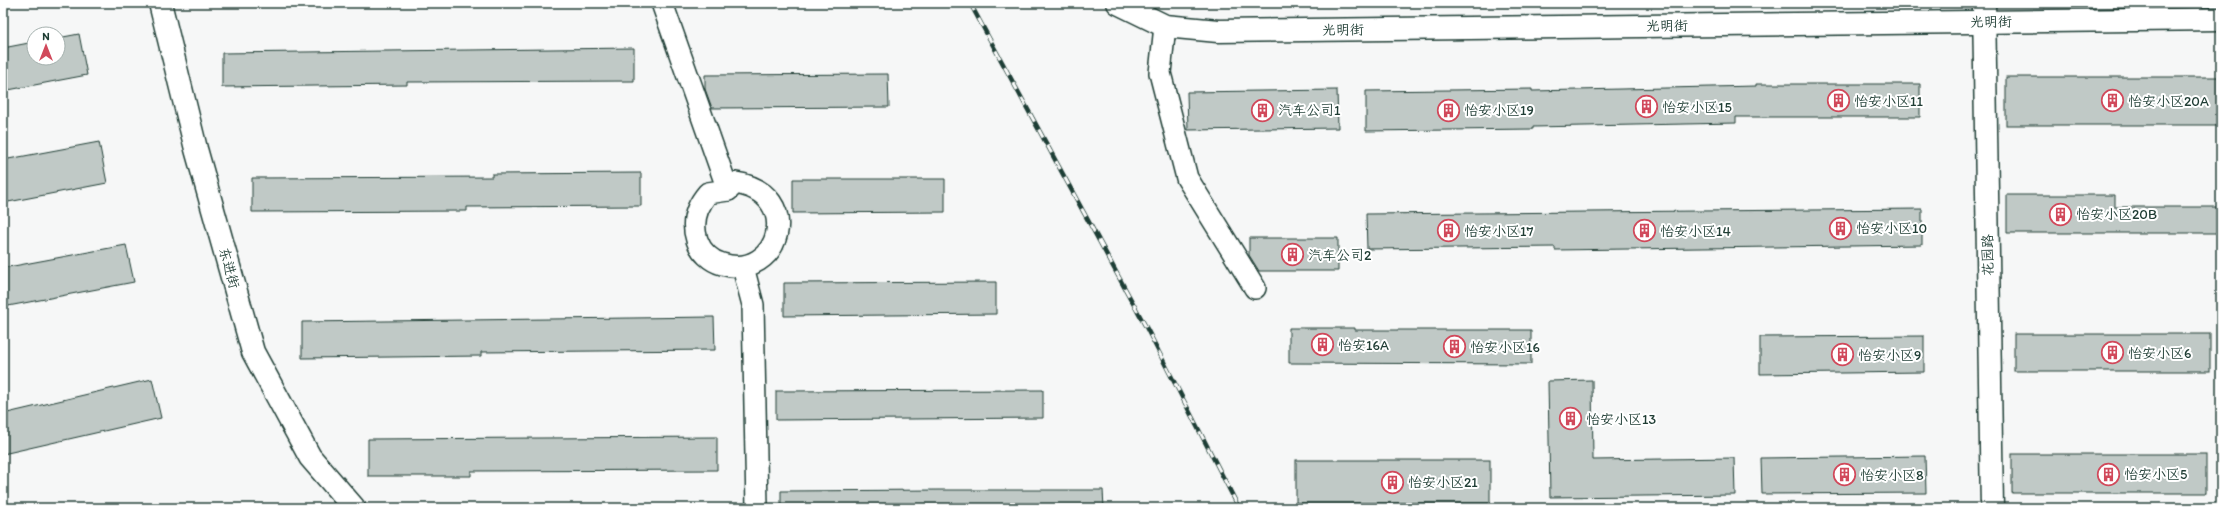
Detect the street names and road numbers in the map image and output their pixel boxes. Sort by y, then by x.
street label: 光明街 [1970,13,2012,31]
street label: 光明街 [1646,17,1688,35]
street label: 光明街 [1322,21,1364,39]
street label: 花园路 [1979,234,1997,276]
street label: 东进街 [215,245,243,291]

